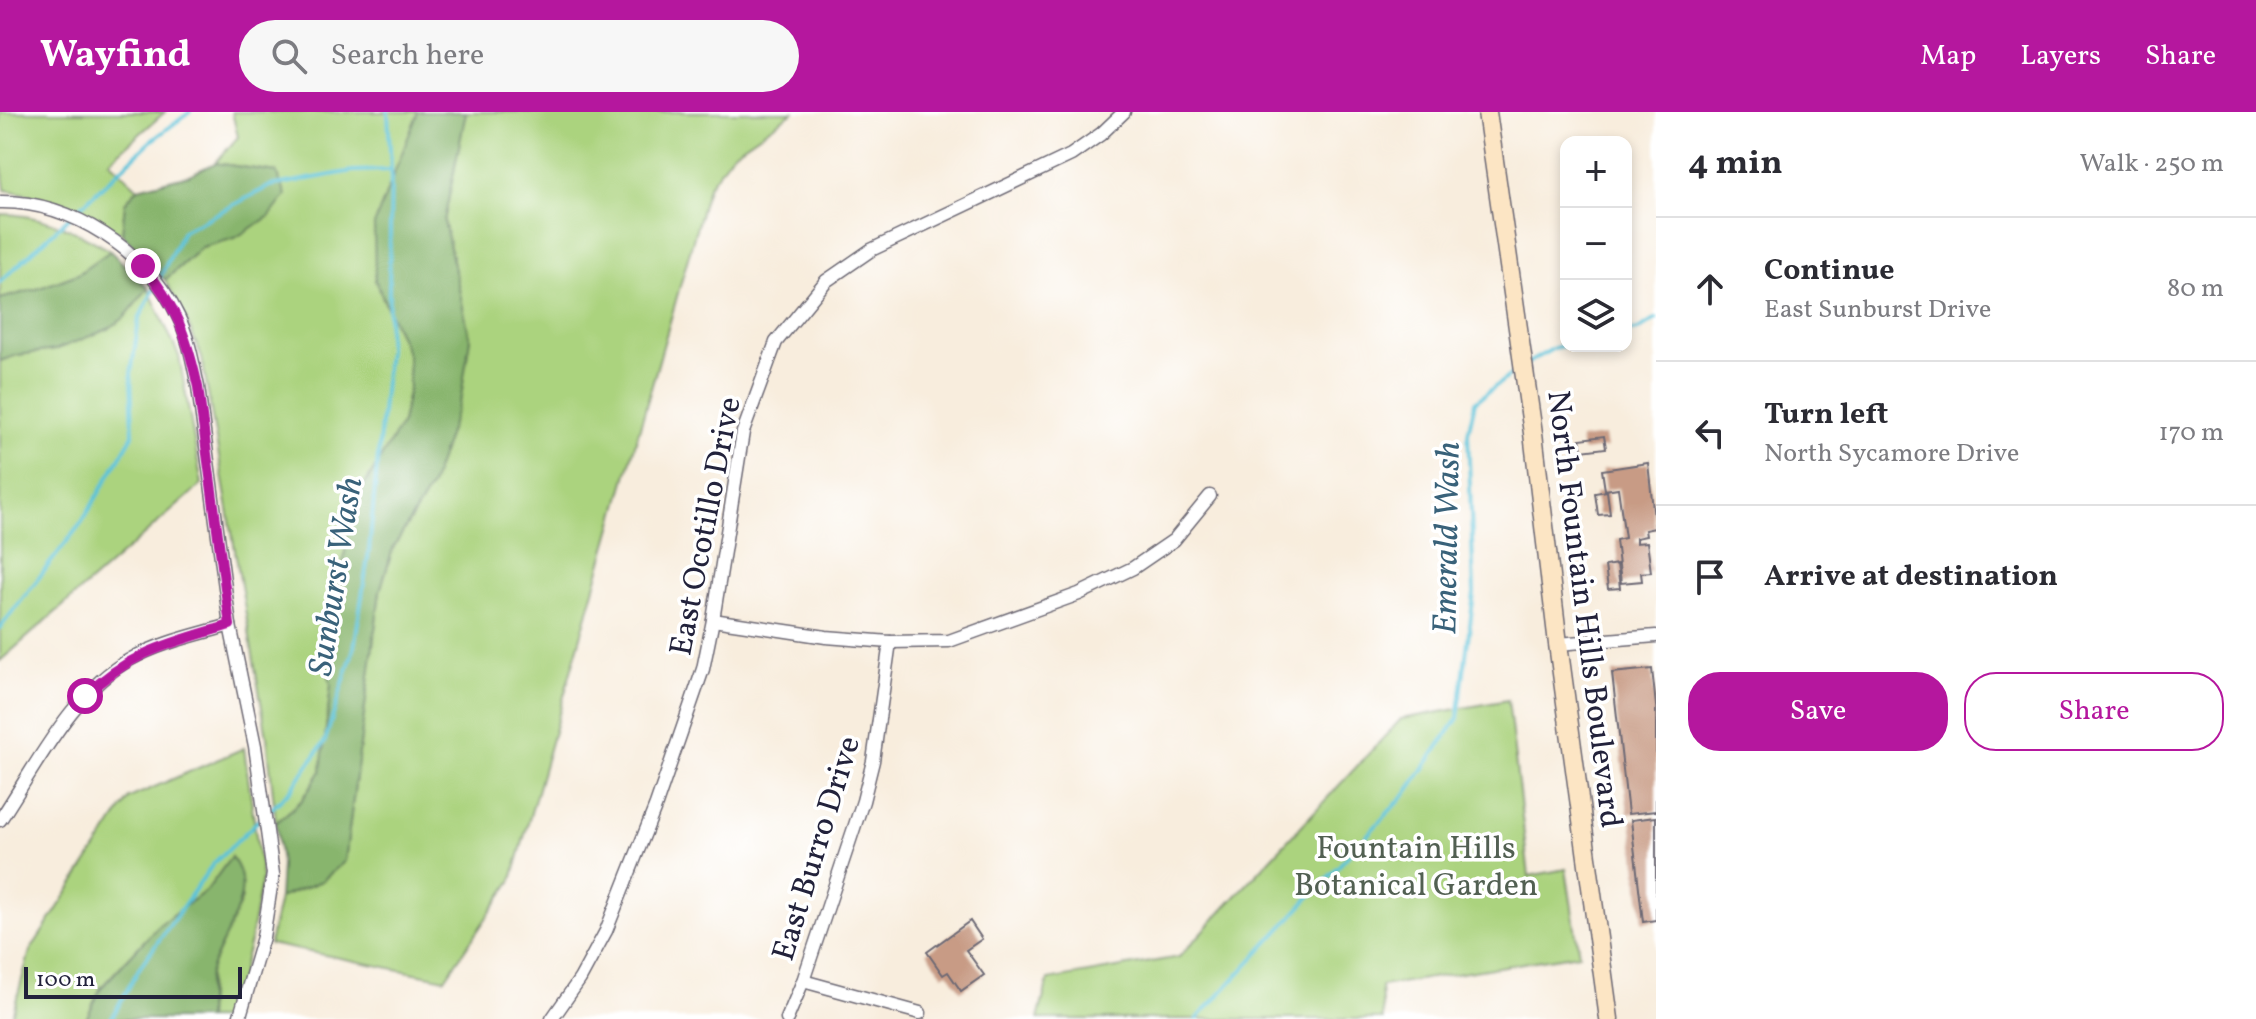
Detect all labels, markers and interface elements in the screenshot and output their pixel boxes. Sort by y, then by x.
search box [239,20,799,92]
text: Wayfind [40,30,191,83]
icon: search [267,34,311,78]
text: Search here [331,35,484,77]
text: Map [1920,37,1976,76]
text: Layers [2020,37,2101,76]
text: Share [2145,37,2216,76]
map controls [1560,136,1632,352]
button: + [1560,136,1632,208]
text: 4 min [1688,141,1783,188]
text: Walk · 250 m [2080,146,2224,182]
button: − [1560,208,1632,280]
route end [125,248,161,284]
text: Continue [1764,250,1895,292]
icon: ahead [1688,267,1732,311]
text: 80 m [2167,271,2224,307]
button: layers [1560,280,1632,352]
text: East Sunburst Drive [1764,292,1991,328]
street label: North Fountain Hills Boulevard [1534,388,1632,831]
street label: East Ocotillo Drive [660,393,754,660]
text: Turn left [1764,394,1888,436]
icon: left [1688,411,1732,455]
text: 170 m [2159,415,2224,451]
text: North Sycamore Drive [1764,436,2019,472]
water label: Emerald Wash [1423,441,1474,635]
water label: Sunburst Wash [299,474,376,679]
icon: arrive [1688,555,1732,599]
text: Arrive at destination [1764,556,2058,598]
button: Save [1688,672,1948,751]
button: Share [1964,672,2224,751]
route start [67,678,103,714]
street label: East Burro Drive [763,731,873,967]
park label: Fountain Hills Botanical Garden [1294,828,1538,909]
scale bar [24,963,242,999]
text: 100 m [36,965,95,996]

